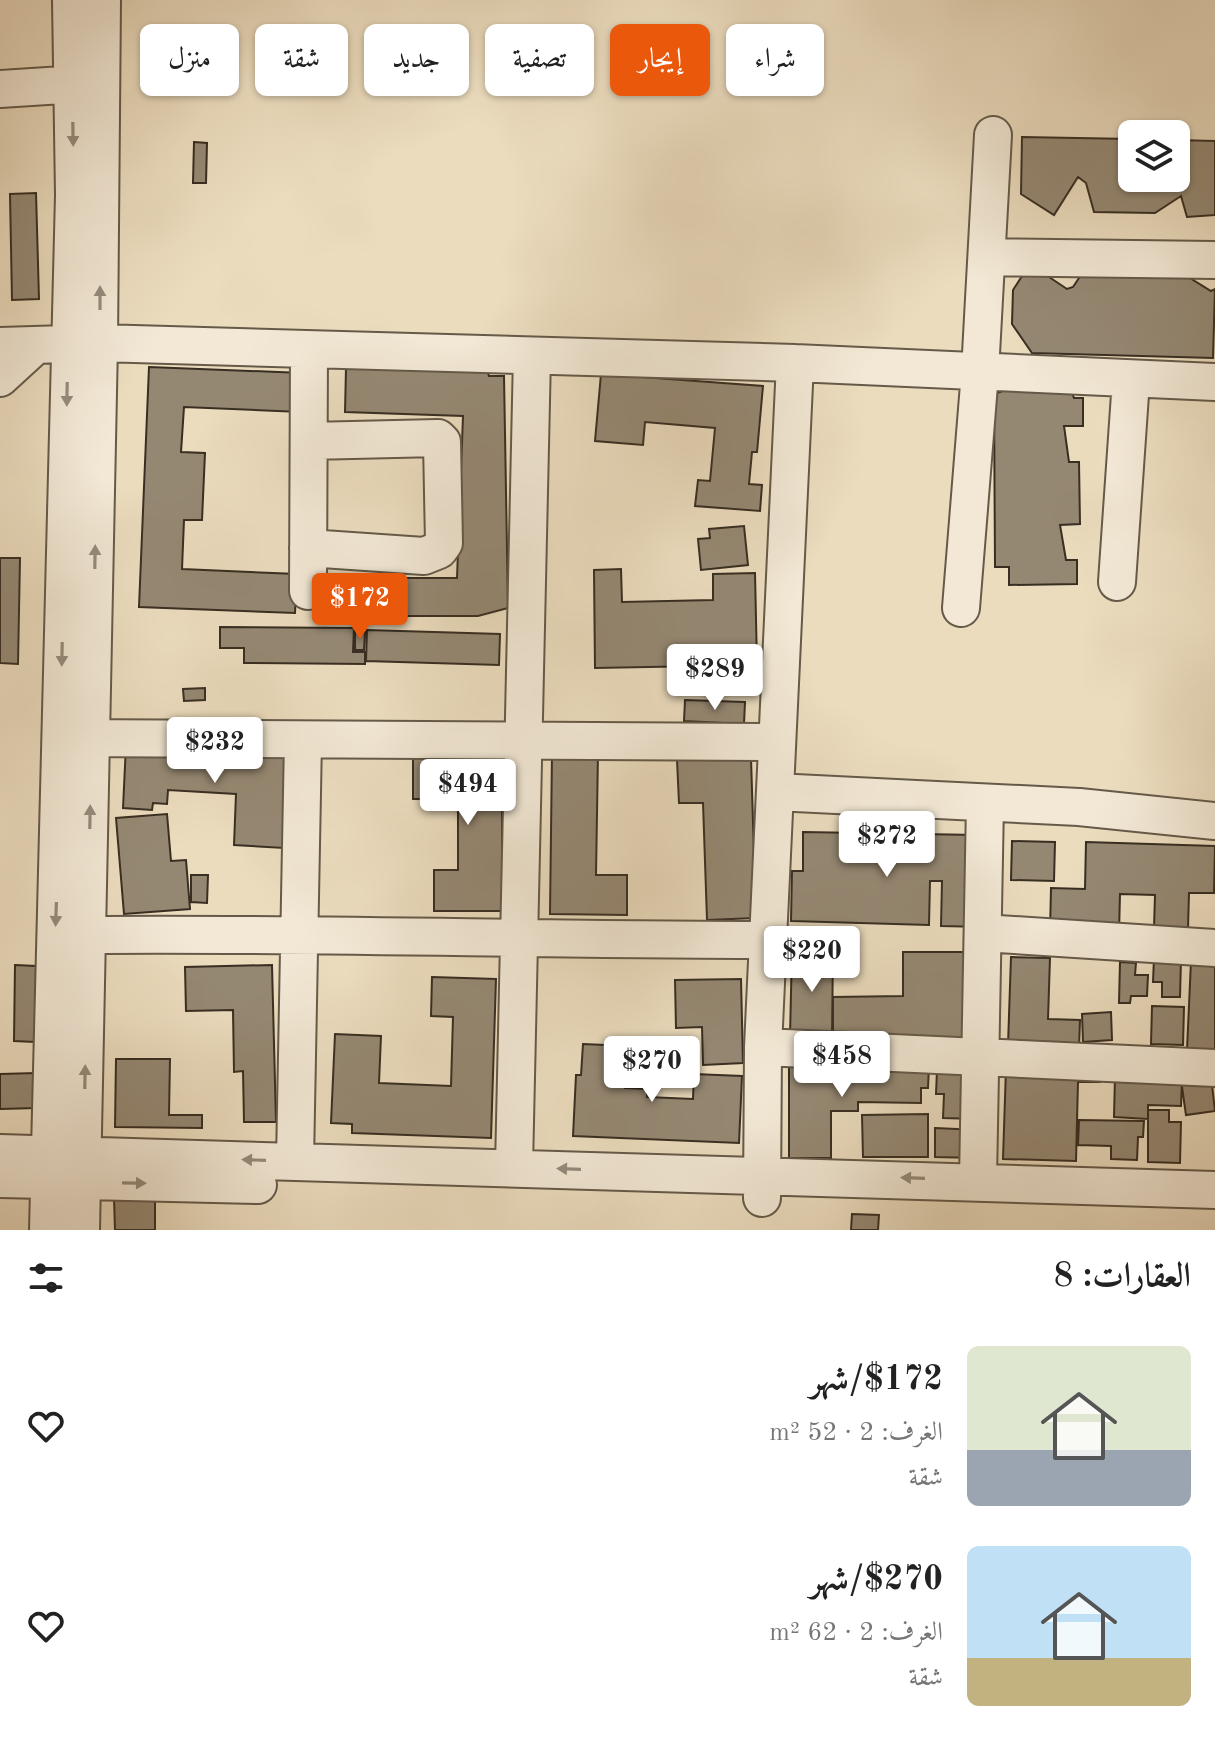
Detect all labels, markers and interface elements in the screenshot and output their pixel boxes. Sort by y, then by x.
chip: منزل [140,24,239,96]
chip: شقة [255,24,348,96]
chip: جديد [364,24,469,96]
chip: تصفية [485,24,594,96]
chip: إيجار [610,24,710,96]
chip: شراء [726,24,824,96]
map controls [1118,120,1190,192]
button: layers [1118,120,1190,192]
one-way arrow [67,122,79,147]
one-way arrow [93,285,106,310]
one-way arrow [61,382,73,407]
one-way arrow [89,544,102,569]
pin: $172 [313,573,407,641]
text: $172 [330,586,390,612]
one-way arrow [56,642,68,667]
pin: $289 [668,644,762,712]
text: $289 [685,657,745,683]
pin: $232 [168,717,262,785]
text: $232 [185,730,245,756]
pin: $494 [421,759,515,827]
text: $494 [438,772,498,798]
one-way arrow [84,804,97,829]
pin: $272 [840,811,934,879]
text: $272 [857,824,917,850]
one-way arrow [50,902,63,927]
pin: $220 [765,926,859,994]
text: $220 [782,939,842,965]
pin: $458 [795,1031,889,1099]
pin: $270 [605,1036,699,1104]
text: $458 [812,1044,872,1070]
text: $270 [622,1049,682,1075]
one-way arrow [78,1064,91,1089]
one-way arrow [241,1154,266,1166]
one-way arrow [556,1162,581,1175]
one-way arrow [900,1172,925,1185]
one-way arrow [122,1176,147,1189]
icon: filters [24,1256,68,1300]
text: العقارات: 8 [1053,1260,1191,1294]
text: $172/شهر [810,1363,943,1397]
icon: home [1031,1378,1127,1474]
icon: heart [24,1404,68,1448]
text: الغرف: 2 · 52 m² [769,1420,943,1446]
text: شقة [909,1465,943,1491]
text: $270/شهر [810,1563,943,1597]
icon: home [1031,1578,1127,1674]
icon: heart [24,1604,68,1648]
text: الغرف: 2 · 62 m² [769,1620,943,1646]
text: شقة [909,1665,943,1691]

